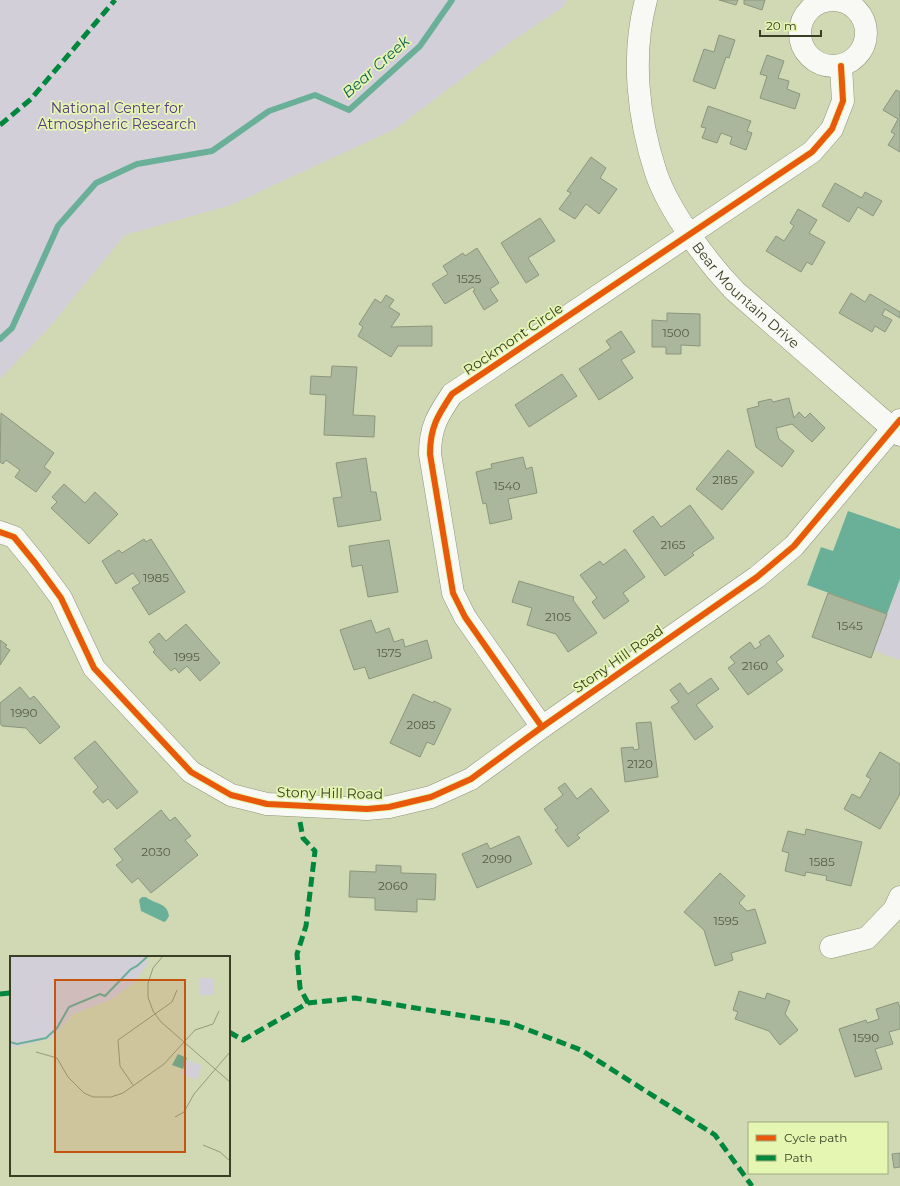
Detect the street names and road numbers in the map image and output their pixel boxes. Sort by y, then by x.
street label: Bear Mountain Drive [688,238,803,352]
street label: Rockmont Circle [460,299,566,379]
street label: Stony Hill Road [569,621,667,697]
street label: Stony Hill Road [277,783,383,803]

